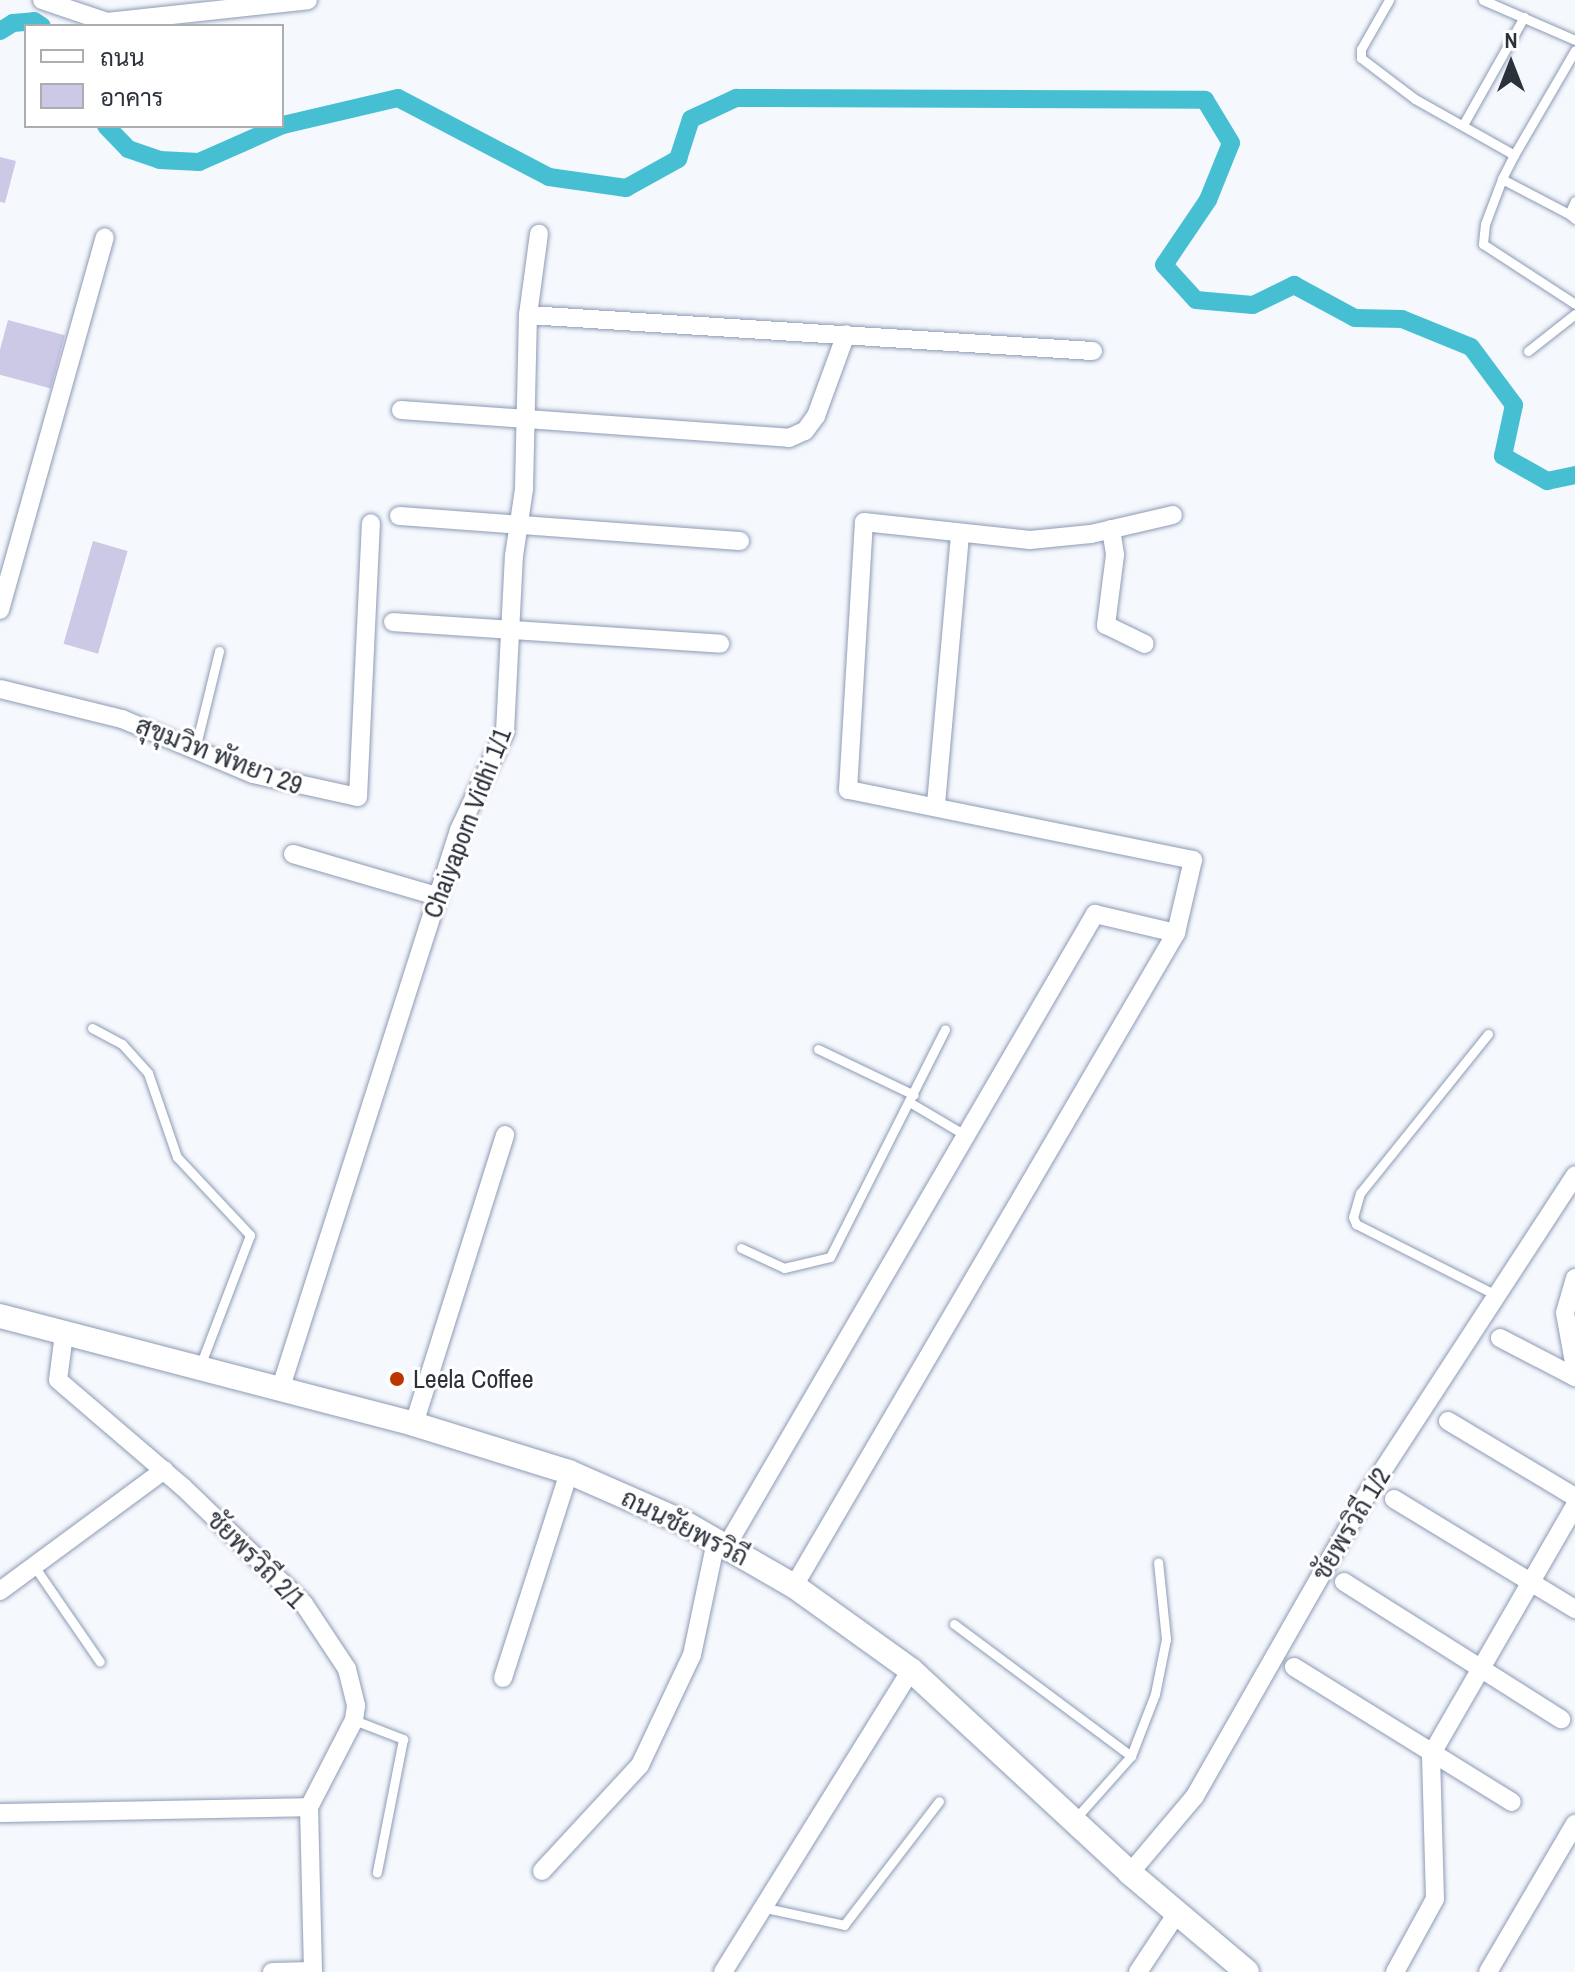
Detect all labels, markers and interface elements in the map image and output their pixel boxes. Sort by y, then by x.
legend [24,24,284,128]
north arrow [1471,24,1551,104]
text: N [1504,25,1518,55]
text: ถนน [100,41,145,73]
text: อาคาร [100,81,163,113]
street label: สุขุมวิท พัทยา 29 [131,709,307,801]
street label: Chaiyaporn Vidhi 1/1 [416,724,518,922]
place label: Leela Coffee [413,1363,534,1395]
marker: Leela Coffee [388,1370,406,1388]
street label: ชัยพรวิถี 1/2 [1305,1462,1397,1586]
street label: ถนนชัยพรวิถี [616,1482,754,1572]
street label: ชัยพรวิถี 2/1 [200,1503,312,1615]

